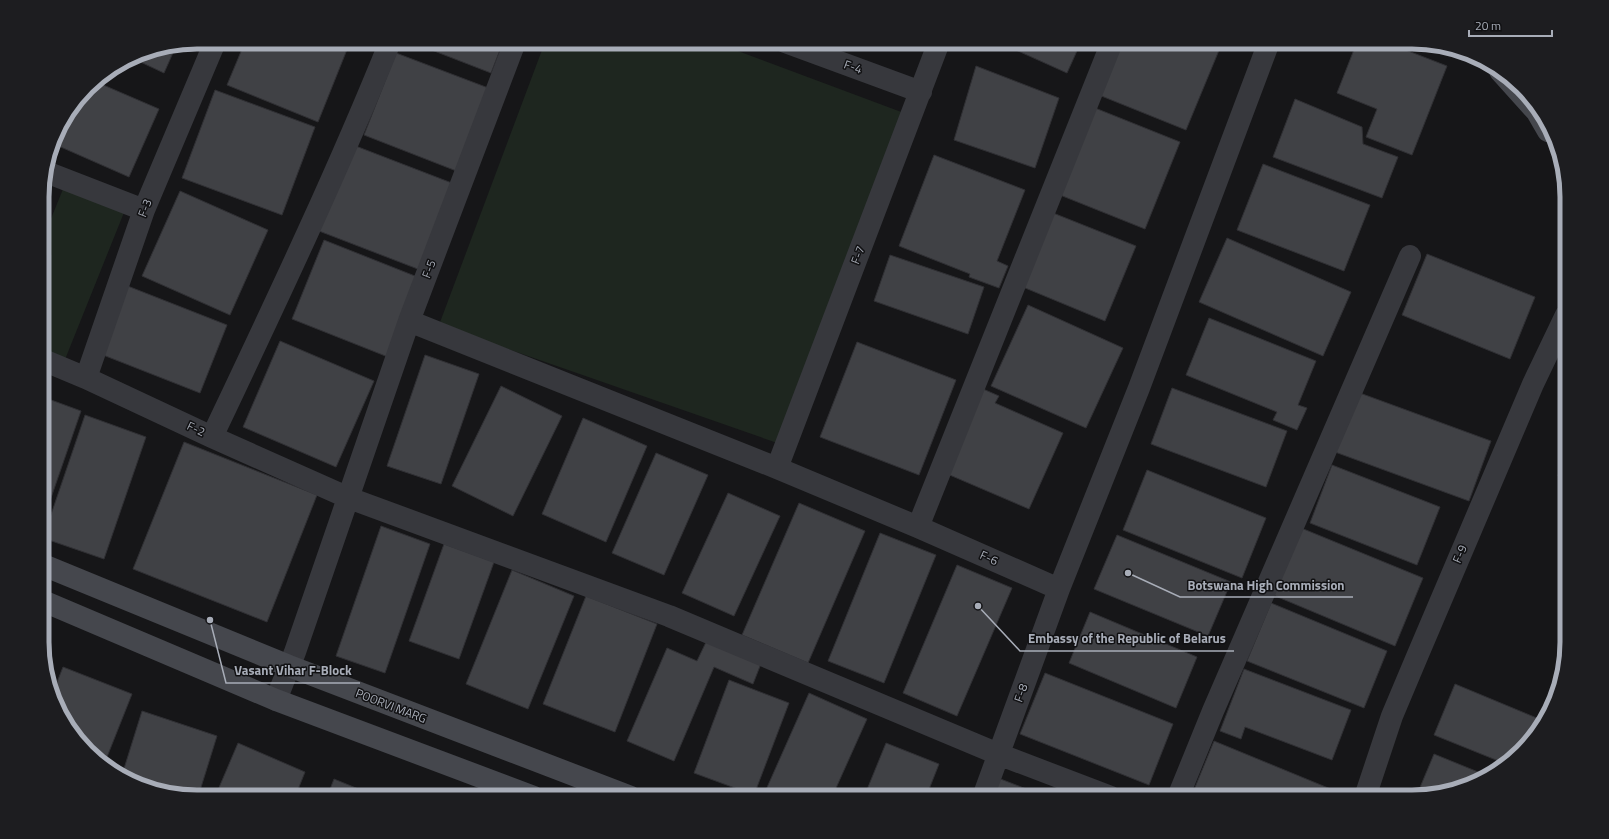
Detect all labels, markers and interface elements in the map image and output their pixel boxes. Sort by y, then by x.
scale bar [1469,12,1552,38]
text: 20 m [1475,16,1501,35]
street label: F-4 [841,54,865,79]
street label: F-3 [132,196,157,220]
street label: F-7 [845,243,870,267]
street label: F-5 [416,257,441,281]
street label: F-2 [184,416,208,441]
street label: F-9 [1447,541,1472,566]
street label: F-6 [977,545,1002,570]
callout: Botswana High Commission [1180,572,1353,597]
text: Botswana High Commission [1188,575,1345,595]
callout: Embassy of the Republic of Belarus [1020,626,1234,651]
text: Embassy of the Republic of Belarus [1028,628,1226,648]
callout: Vasant Vihar F-Block [226,658,360,683]
text: Vasant Vihar F-Block [234,660,352,680]
street label: F-8 [1008,681,1033,705]
street label: POORVI MARG [353,683,430,728]

